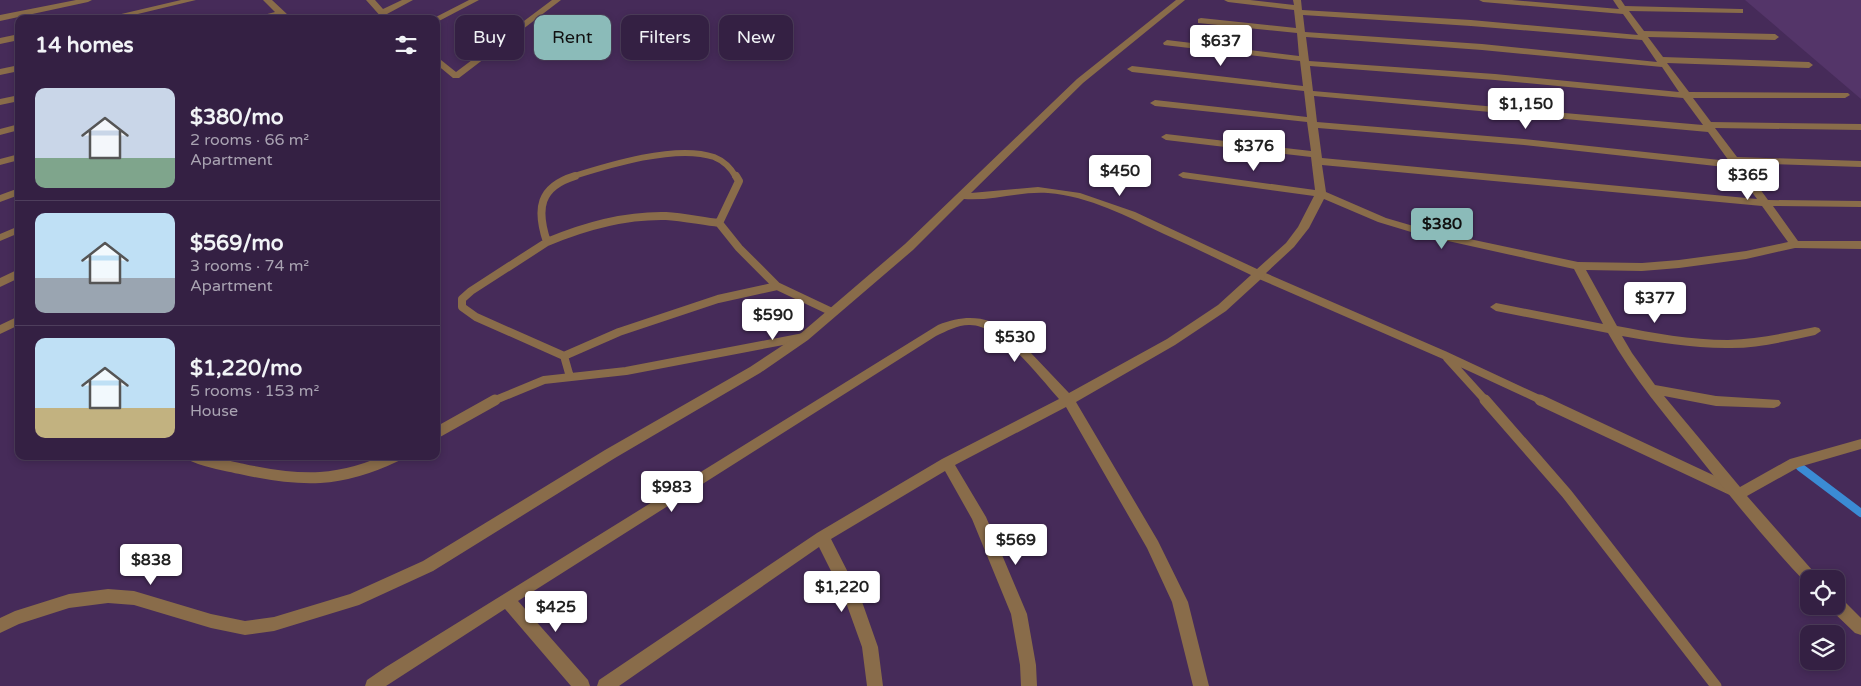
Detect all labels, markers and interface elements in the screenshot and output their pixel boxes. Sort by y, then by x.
chip: Buy [455,15,524,60]
chip: Rent [534,15,611,60]
chip: Filters [621,15,709,60]
chip: New [719,15,793,60]
pin: $637 [1191,24,1251,67]
icon: filters [392,31,420,59]
text: $637 [1201,31,1241,51]
text: 14 homes [35,33,134,58]
pin: $1,150 [1485,88,1567,130]
text: $1,150 [1499,94,1553,114]
text: $380/mo [190,105,284,130]
icon: home [75,108,135,168]
text: 2 rooms · 66 m² [190,130,309,150]
pin: $376 [1224,130,1284,172]
text: $376 [1234,136,1274,156]
text: Apartment [190,150,273,170]
pin: $450 [1090,154,1150,197]
pin: $365 [1718,158,1778,201]
text: $450 [1100,161,1140,181]
text: $365 [1728,165,1768,185]
pin: $380 [1412,208,1472,250]
text: $380 [1422,214,1462,234]
text: $569/mo [190,231,284,256]
icon: home [75,233,135,293]
text: 3 rooms · 74 m² [190,256,309,276]
text: Apartment [190,276,273,296]
pin: $377 [1625,282,1685,324]
text: $377 [1635,288,1675,308]
pin: $590 [743,298,803,341]
text: $590 [753,305,793,325]
pin: $530 [985,320,1045,363]
text: $530 [995,327,1035,347]
text: $1,220/mo [190,356,302,381]
icon: home [75,358,135,418]
text: 5 rooms · 153 m² [190,381,319,401]
text: House [190,401,238,421]
pin: $983 [642,470,702,513]
text: $983 [652,477,692,497]
pin: $569 [986,524,1046,566]
text: $569 [996,530,1036,550]
pin: $838 [121,544,181,586]
text: $838 [131,550,171,570]
pin: $1,220 [801,570,883,613]
map controls [1800,570,1845,670]
button: locate [1800,570,1845,615]
text: $1,220 [815,577,869,597]
pin: $425 [526,590,586,633]
text: $425 [536,597,576,617]
button: layers [1800,625,1845,670]

